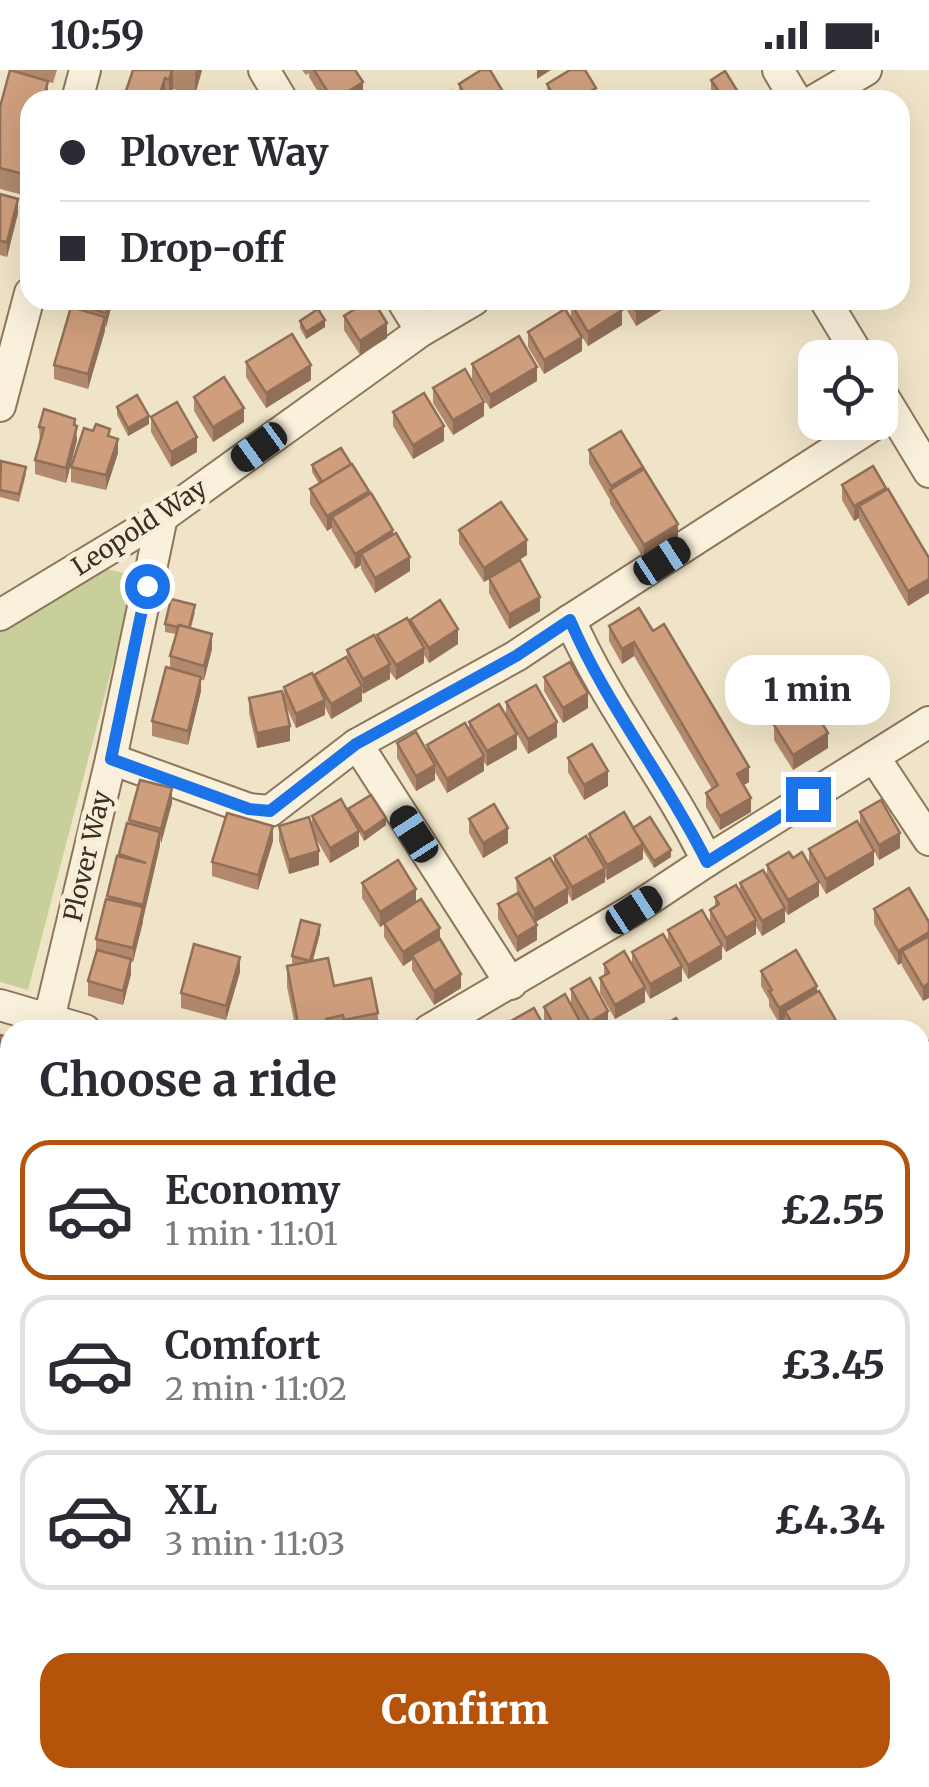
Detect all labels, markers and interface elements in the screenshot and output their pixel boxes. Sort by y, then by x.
text: 10:59 [50,12,145,59]
text: Plover Way [120,129,329,176]
text: Drop-off [120,225,285,272]
map controls [798,340,898,440]
button: locate [798,340,898,440]
car [226,417,292,477]
street label: Leopold Way [66,471,213,582]
car [629,532,695,590]
route start [125,564,170,609]
callout: 1 min [726,654,890,724]
text: 1 min [764,670,851,710]
route end [786,777,831,822]
street label: Plover Way [56,787,118,925]
car [385,801,443,867]
car [601,881,667,939]
text: Choose a ride [40,1052,337,1108]
icon: car [45,1165,135,1255]
text: Economy [165,1167,340,1214]
text: £2.55 [780,1187,885,1234]
text: 1 min · 11:01 [165,1214,338,1254]
icon: car [45,1320,135,1410]
text: Comfort [165,1322,321,1369]
text: £3.45 [781,1342,885,1389]
text: 2 min · 11:02 [165,1369,347,1409]
icon: car [45,1475,135,1565]
text: XL [165,1477,217,1524]
text: £4.34 [774,1497,885,1544]
text: 3 min · 11:03 [165,1524,345,1564]
button: Confirm [40,1653,890,1768]

